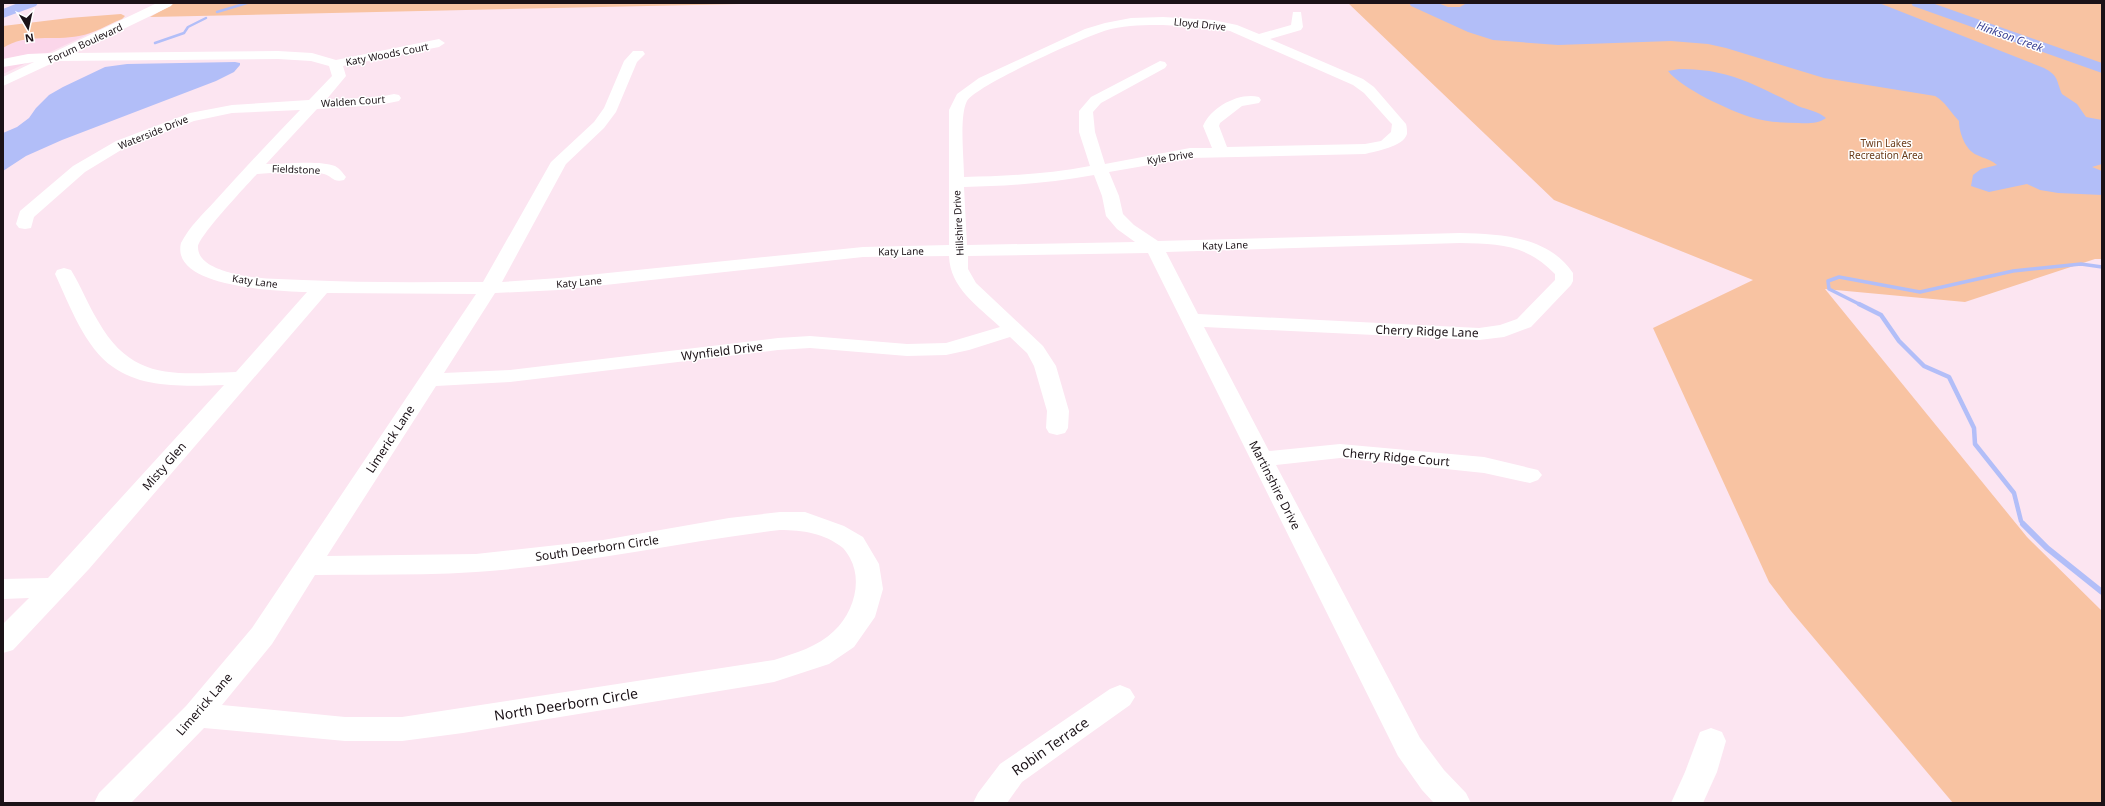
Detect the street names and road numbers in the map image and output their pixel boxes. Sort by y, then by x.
street label: Lloyd Drive [1173,14,1227,34]
street label: Forum Boulevard [45,20,125,66]
street label: Katy Woods Court [344,39,430,69]
street label: Walden Court [321,92,386,110]
street label: Waterside Drive [116,111,191,152]
street label: Kyle Drive [1146,146,1195,168]
street label: Fieldstone [272,161,321,177]
street label: Hillshire Drive [949,190,967,256]
street label: Katy Lane [1202,237,1248,253]
street label: Katy Lane [878,244,924,258]
street label: Katy Lane [231,271,279,291]
street label: Katy Lane [556,273,603,291]
street label: Cherry Ridge Lane [1375,321,1479,341]
street label: Wynfield Drive [680,338,764,364]
street label: Limerick Lane [362,402,418,476]
street label: Martinshire Drive [1245,437,1305,533]
street label: Misty Glen [138,438,190,494]
street label: Cherry Ridge Court [1342,444,1451,470]
street label: South Deerborn Circle [534,531,660,565]
street label: Limerick Lane [172,669,236,739]
street label: North Deerborn Circle [493,683,639,725]
street label: Robin Terrace [1008,712,1092,780]

